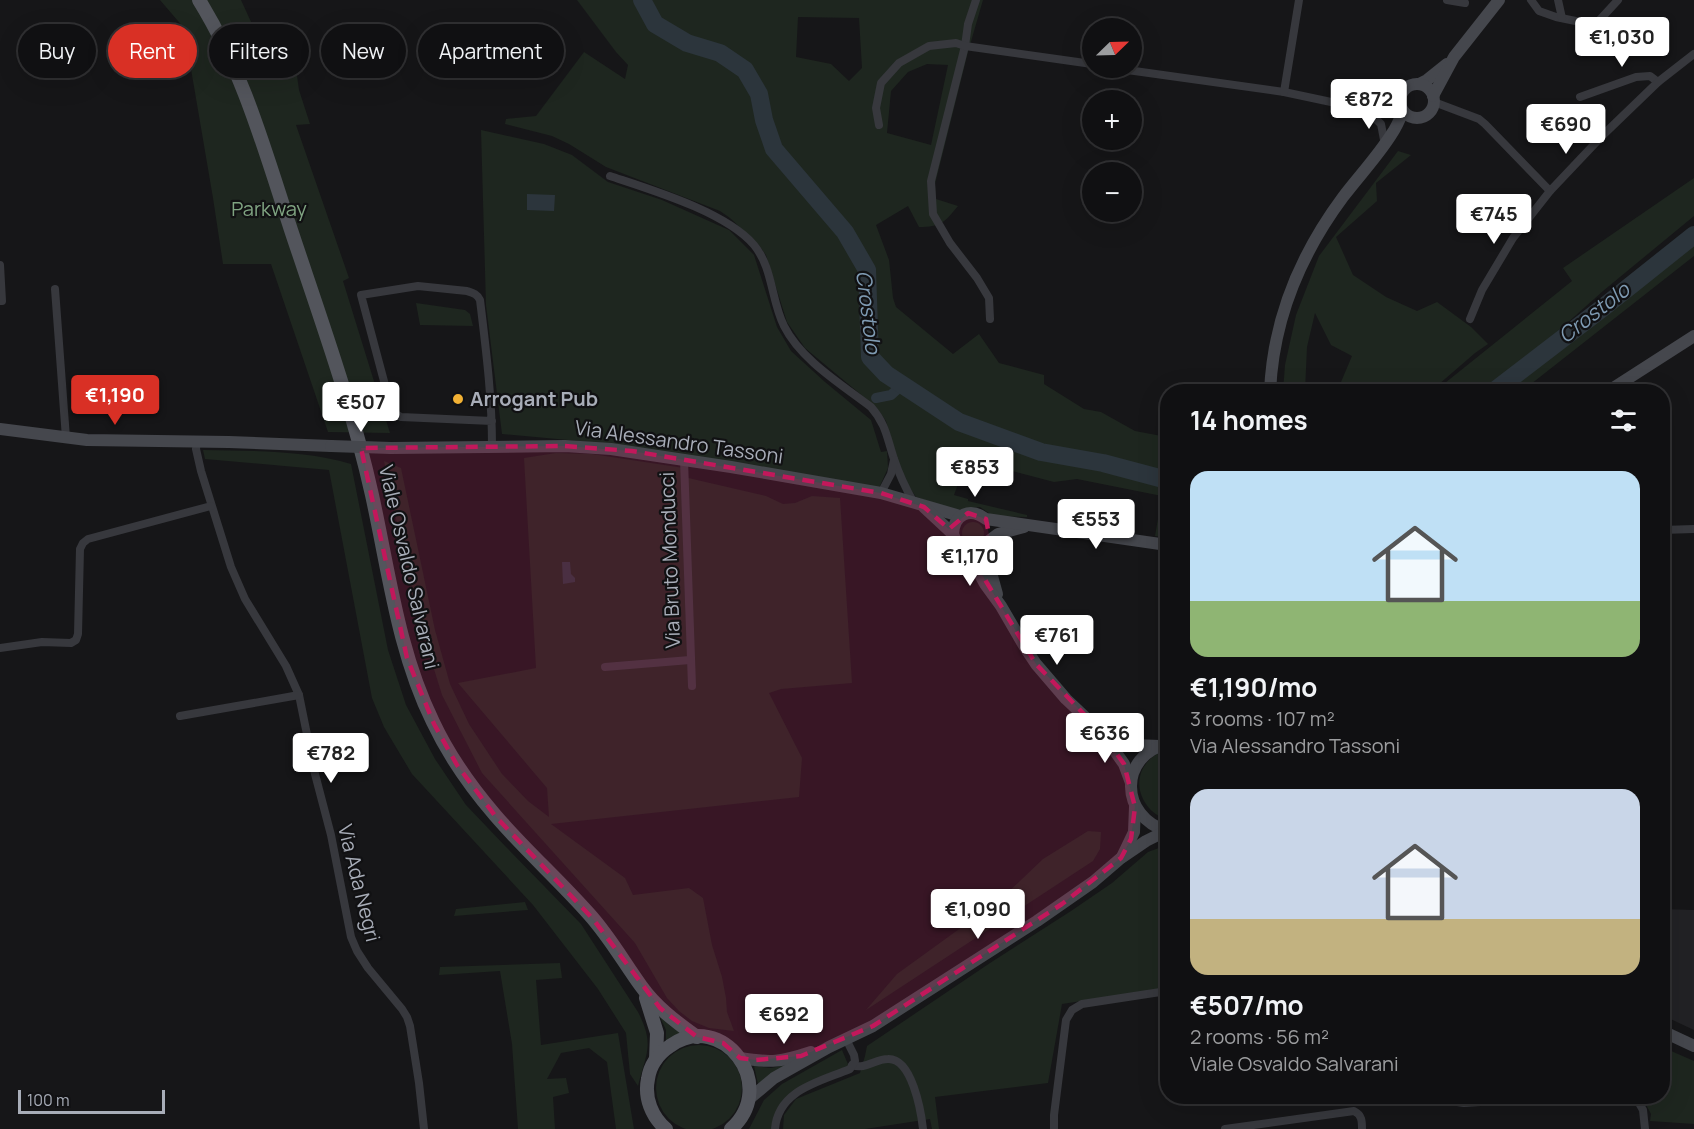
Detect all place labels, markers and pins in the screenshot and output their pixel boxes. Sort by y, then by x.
pin: €1,030 [1573,17,1671,68]
pin: €872 [1333,79,1405,130]
pin: €690 [1530,104,1602,155]
pin: €745 [1458,194,1530,245]
pin: €1,190 [66,375,164,426]
pin: €507 [325,382,397,433]
place label: Arrogant Pub [470,385,598,412]
marker: Arrogant Pub [451,392,465,406]
pin: €853 [939,447,1011,498]
pin: €553 [1060,499,1132,550]
pin: €1,170 [921,536,1019,587]
pin: €761 [1021,615,1093,666]
pin: €636 [1069,713,1141,764]
pin: €782 [295,733,367,784]
pin: €1,090 [929,889,1027,940]
pin: €692 [748,994,820,1045]

